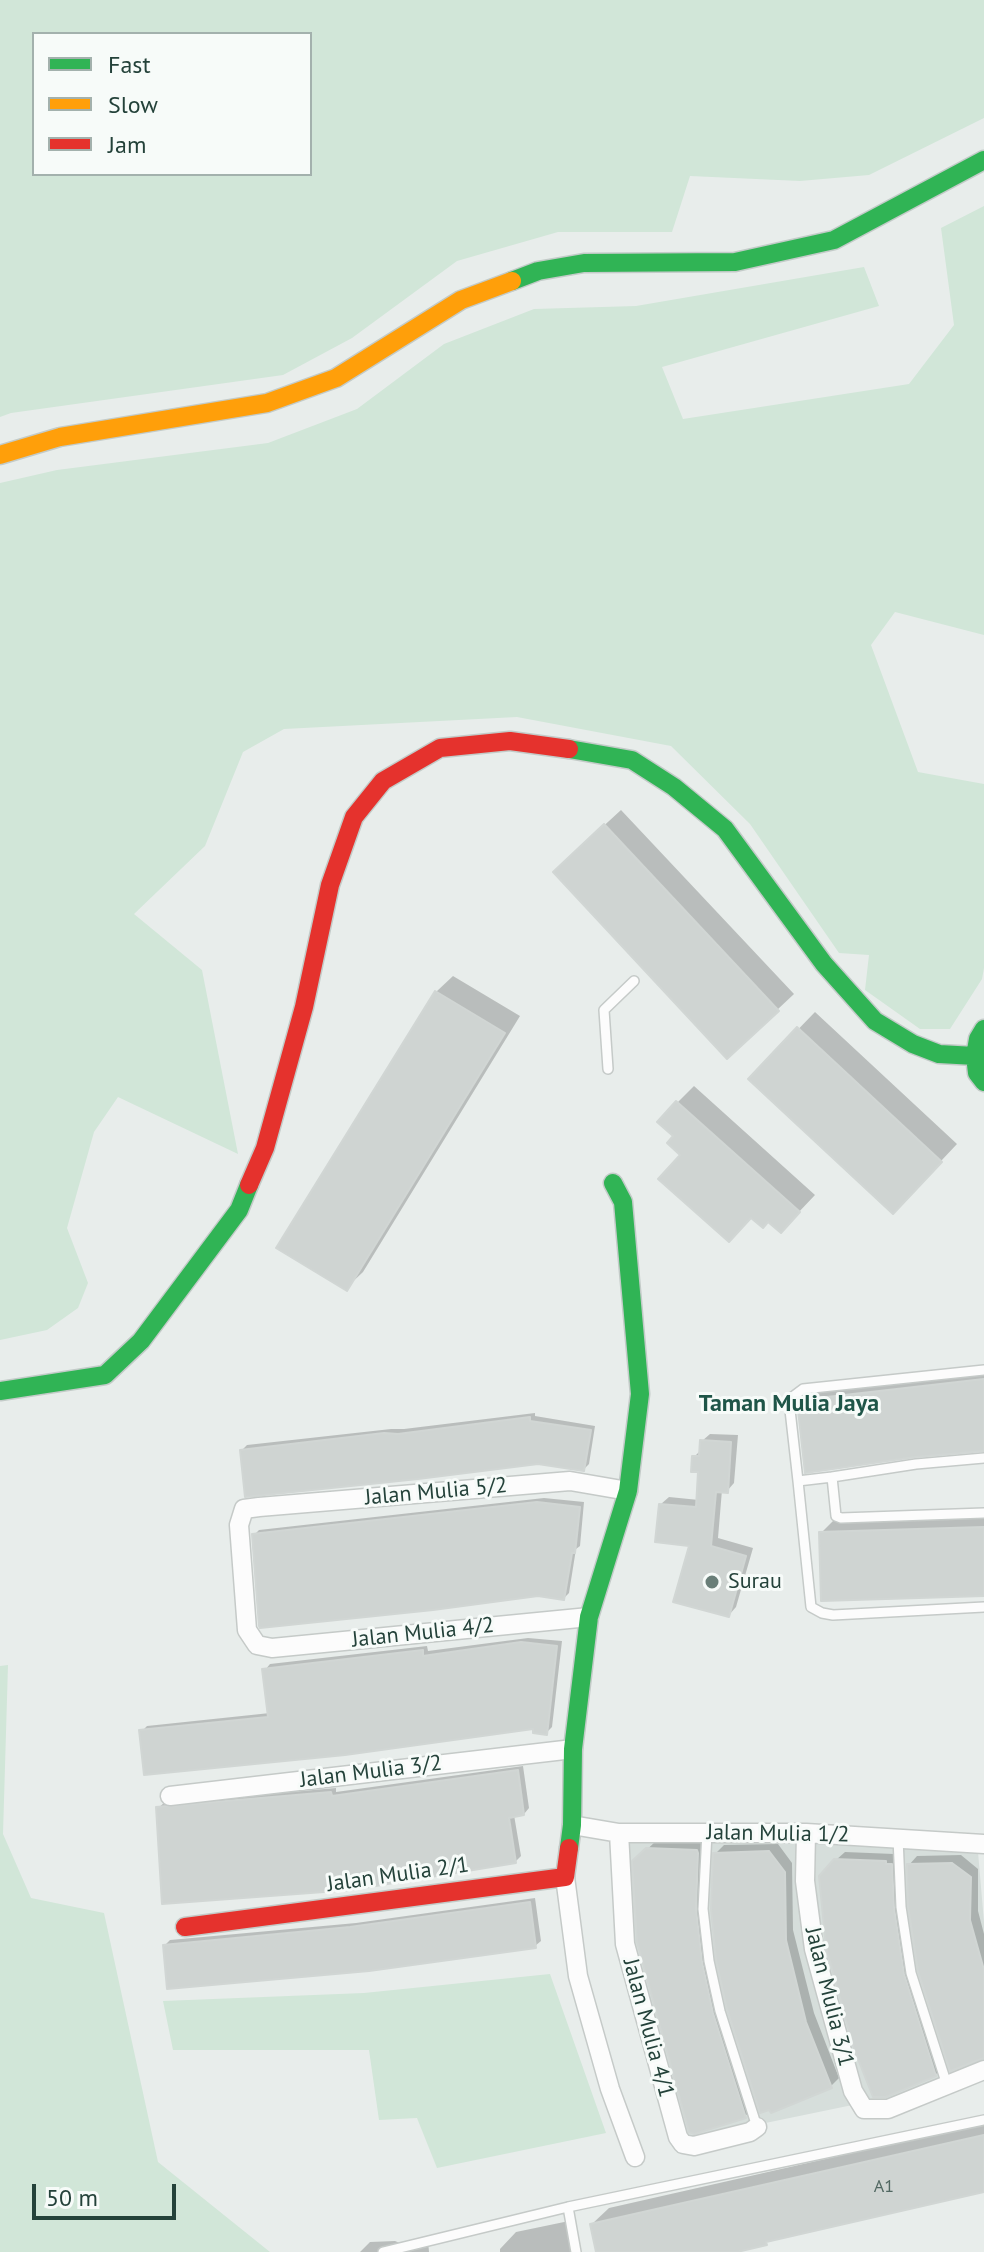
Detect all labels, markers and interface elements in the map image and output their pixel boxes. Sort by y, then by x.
legend [32,32,312,176]
text: Fast [108,49,151,80]
text: Slow [108,89,158,120]
text: Jam [108,129,146,160]
district label: Taman Mulia Jaya [699,1390,879,1418]
street label: Jalan Mulia 5/2 [364,1473,508,1511]
place label: Surau [728,1569,782,1595]
marker: Surau [703,1573,721,1591]
street label: Jalan Mulia 4/2 [351,1612,495,1654]
street label: Jalan Mulia 3/2 [299,1750,443,1794]
street label: Jalan Mulia 1/2 [706,1820,850,1848]
street label: Jalan Mulia 2/1 [326,1852,470,1898]
street label: Jalan Mulia 3/1 [799,1925,859,2069]
street label: Jalan Mulia 4/1 [617,1956,679,2100]
scale bar [36,2168,180,2218]
house number: A1 [874,2176,894,2198]
text: 50 m [46,2182,98,2213]

